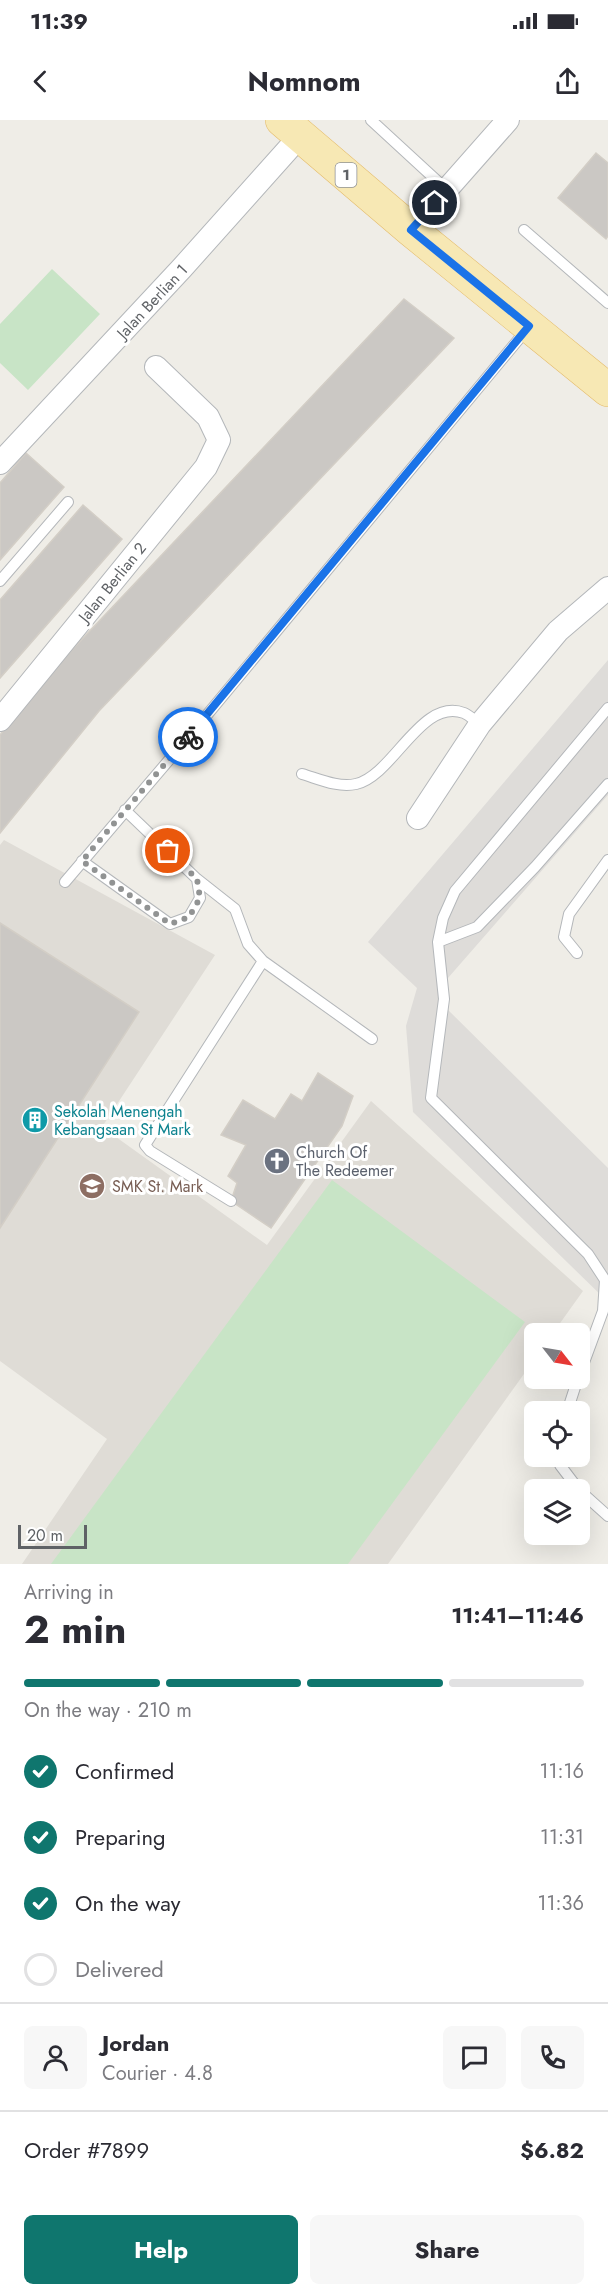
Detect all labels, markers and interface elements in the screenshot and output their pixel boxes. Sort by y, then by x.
text: 11:39 [30,5,88,37]
text: Nomnom [247,62,361,101]
icon: back [24,65,57,98]
icon: share [551,65,584,98]
road number: 1 [336,163,356,187]
pin [409,177,460,228]
icon: home [418,186,451,219]
street label: Jalan Berlian 1 [110,259,193,345]
street label: Jalan Berlian 2 [72,538,152,629]
courier [158,707,218,767]
icon: bike [172,721,205,754]
pin [142,825,193,876]
icon: bag [151,834,184,867]
place label: Sekolah Menengah Kebangsaan St Mark [54,1100,192,1141]
building icon: Sekolah Menengah Kebangsaan St Mark [20,1105,50,1135]
place label: Church Of The Redeemer [296,1141,394,1182]
church icon: Church Of The Redeemer [262,1146,292,1176]
school or university icon: SMK St. Mark [77,1171,107,1201]
place label: SMK St. Mark [112,1175,204,1198]
north arrow [524,1323,590,1389]
map controls [524,1323,590,1545]
button: locate [524,1401,590,1467]
button: layers [524,1479,590,1545]
scale bar [18,1522,87,1550]
text: 20 m [27,1524,63,1547]
text: Arriving in [24,1578,114,1607]
text: 11:41–11:46 [451,1599,584,1631]
text: 2 min [24,1601,126,1658]
text: On the way · 210 m [24,1696,192,1725]
icon: check [24,1755,57,1788]
text: Confirmed [75,1755,174,1787]
text: 11:16 [539,1757,584,1786]
icon: check [24,1821,57,1854]
text: Preparing [75,1821,166,1853]
text: 11:31 [540,1823,584,1852]
icon: check [24,1887,57,1920]
text: On the way [75,1887,180,1919]
text: 11:36 [538,1889,584,1918]
text: Delivered [75,1953,164,1985]
button: person [24,2026,87,2089]
button: chat [443,2026,506,2089]
button: phone [521,2026,584,2089]
text: Jordan [102,2027,169,2059]
text: Courier · 4.8 [102,2059,213,2088]
text: Order #7899 [24,2134,149,2166]
text: $6.82 [520,2134,584,2166]
button: Help [24,2215,298,2284]
button: Share [310,2215,584,2284]

